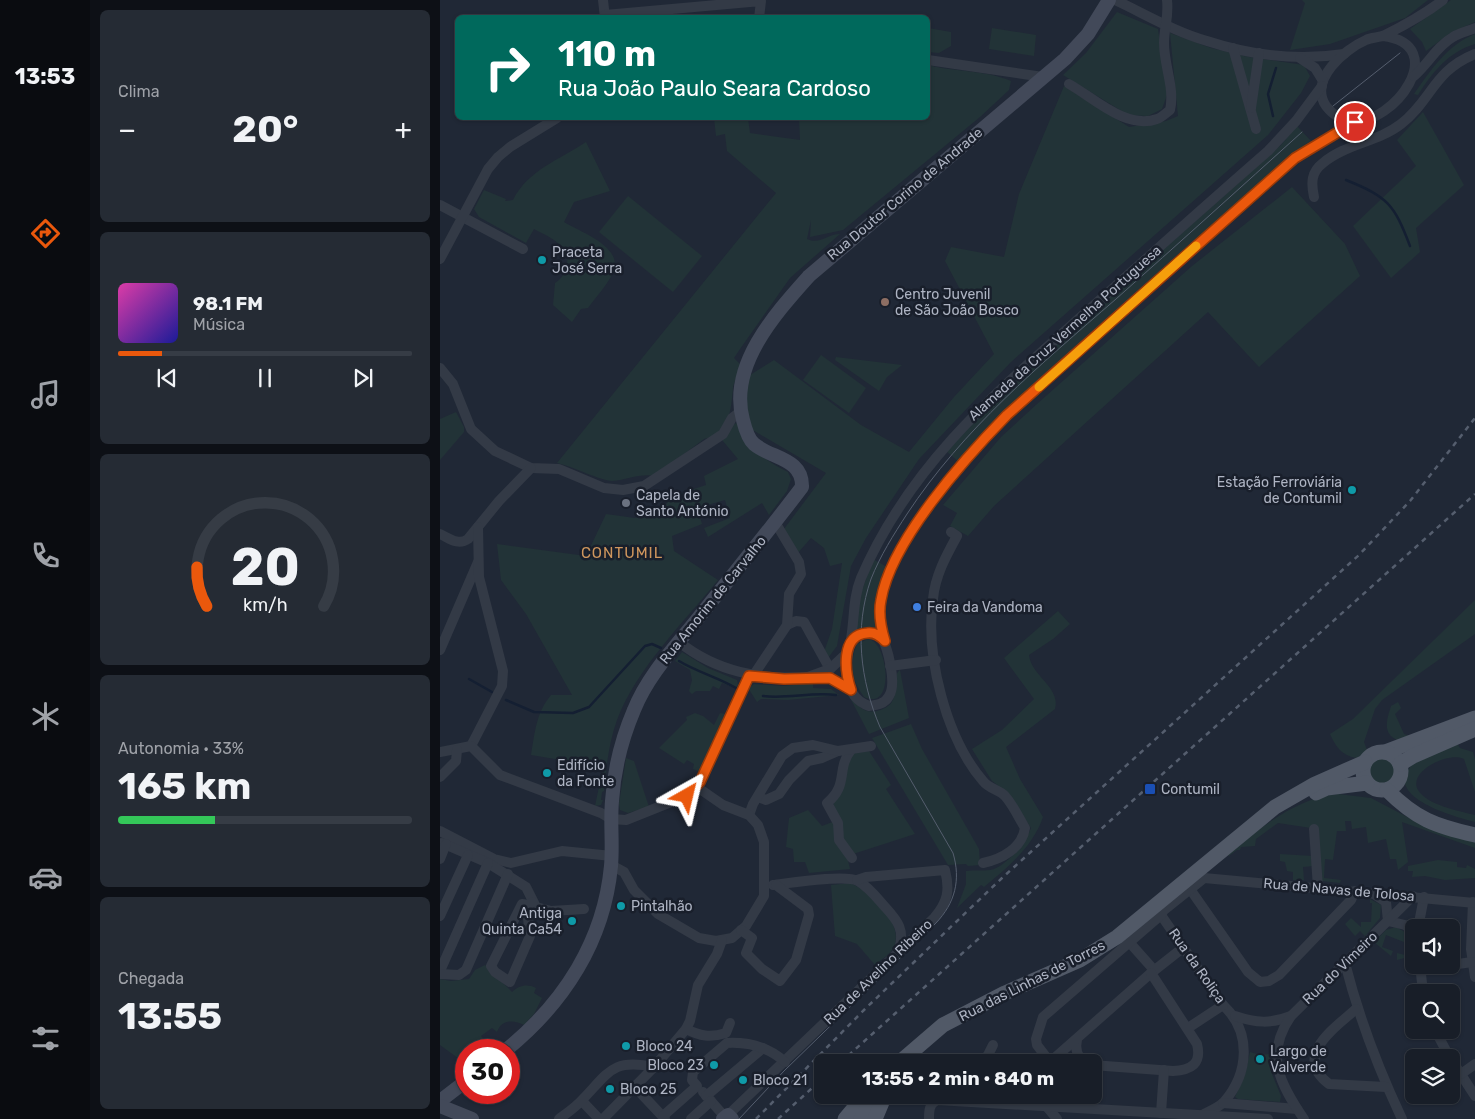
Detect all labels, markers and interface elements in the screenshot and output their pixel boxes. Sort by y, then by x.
text: 110 m [558,33,656,75]
icon: right [475,35,540,100]
text: 13:53 [15,63,75,90]
text: Rua João Paulo Seara Cardoso [558,75,871,102]
text: Clima [118,82,159,101]
pin [1334,101,1376,143]
text: 20° [232,106,298,152]
icon: arrive [1341,108,1369,136]
text: − [118,113,136,146]
text: + [395,113,412,146]
street label: Rua Doutor Corino de Andrade [824,124,986,264]
icon: directions [28,216,63,251]
street label: Alameda da Cruz Vermelha Portuguesa [965,242,1165,424]
place label: Praceta José Serra [552,244,622,277]
marker: Praceta José Serra [536,254,548,266]
place label: Centro Juvenil de São João Bosco [895,286,1019,319]
text: 98.1 FM [193,292,263,315]
marker: Centro Juvenil de São João Bosco [879,296,891,308]
text: Música [193,315,245,334]
icon: previous [153,364,181,392]
icon: pause [251,364,279,392]
icon: next [349,364,377,392]
icon: music [28,377,63,412]
place label: Estação Ferroviária de Contumil [1217,474,1342,507]
marker: Estação Ferroviária de Contumil [1346,484,1358,496]
place label: Capela de Santo António [636,487,729,520]
marker: Capela de Santo António [620,497,632,509]
street label: Rua Amorim de Carvalho [656,532,770,668]
text: 20 [230,536,300,598]
icon: phone [28,538,63,573]
district label: CONTUMIL [581,544,663,562]
text: km/h [243,594,287,615]
place label: Feira da Vandoma [927,599,1043,616]
marker: Feira da Vandoma [911,601,923,613]
icon: climate [28,699,63,734]
text: Autonomia · 33% [118,739,244,758]
place label: Edifício da Fonte [557,757,614,790]
text: 165 km [118,763,251,809]
marker: Edifício da Fonte [541,767,553,779]
position arrow [660,769,712,821]
place label: Contumil [1161,781,1220,798]
marker: Contumil [1143,782,1157,796]
icon: car [28,860,63,895]
street label: Rua de Navas de Tolosa [1263,875,1415,905]
place label: Pintalhão [631,898,693,915]
marker: Pintalhão [615,900,627,912]
place label: Antiga Quinta Ca54 [482,905,562,938]
marker: Antiga Quinta Ca54 [566,915,578,927]
street label: Rua de Avelino Ribeiro [820,916,936,1028]
map controls [1405,919,1460,1104]
button: sound [1405,919,1460,974]
street label: Rua da Roliça [1165,925,1229,1007]
street label: Rua do Vimeiro [1299,928,1381,1008]
street label: Rua das Linhas de Torres [956,937,1108,1025]
text: Chegada [118,969,184,988]
button: search [1405,984,1460,1039]
text: 13:55 [118,993,222,1039]
icon: filters [28,1021,63,1056]
place label: Bloco 24 [636,1038,693,1055]
speed limit sign: 30 [455,1039,520,1104]
marker: Bloco 24 [620,1040,632,1052]
place label: Largo de Valverde [1270,1043,1327,1076]
button: layers [1405,1049,1460,1104]
marker: Largo de Valverde [1254,1053,1266,1065]
place label: Bloco 23 [647,1057,704,1074]
marker: Bloco 23 [708,1059,720,1071]
text: 13:55 · 2 min · 840 m [862,1067,1054,1090]
place label: Bloco 21 [753,1072,807,1089]
marker: Bloco 21 [737,1074,749,1086]
place label: Bloco 25 [620,1081,677,1098]
marker: Bloco 25 [604,1083,616,1095]

